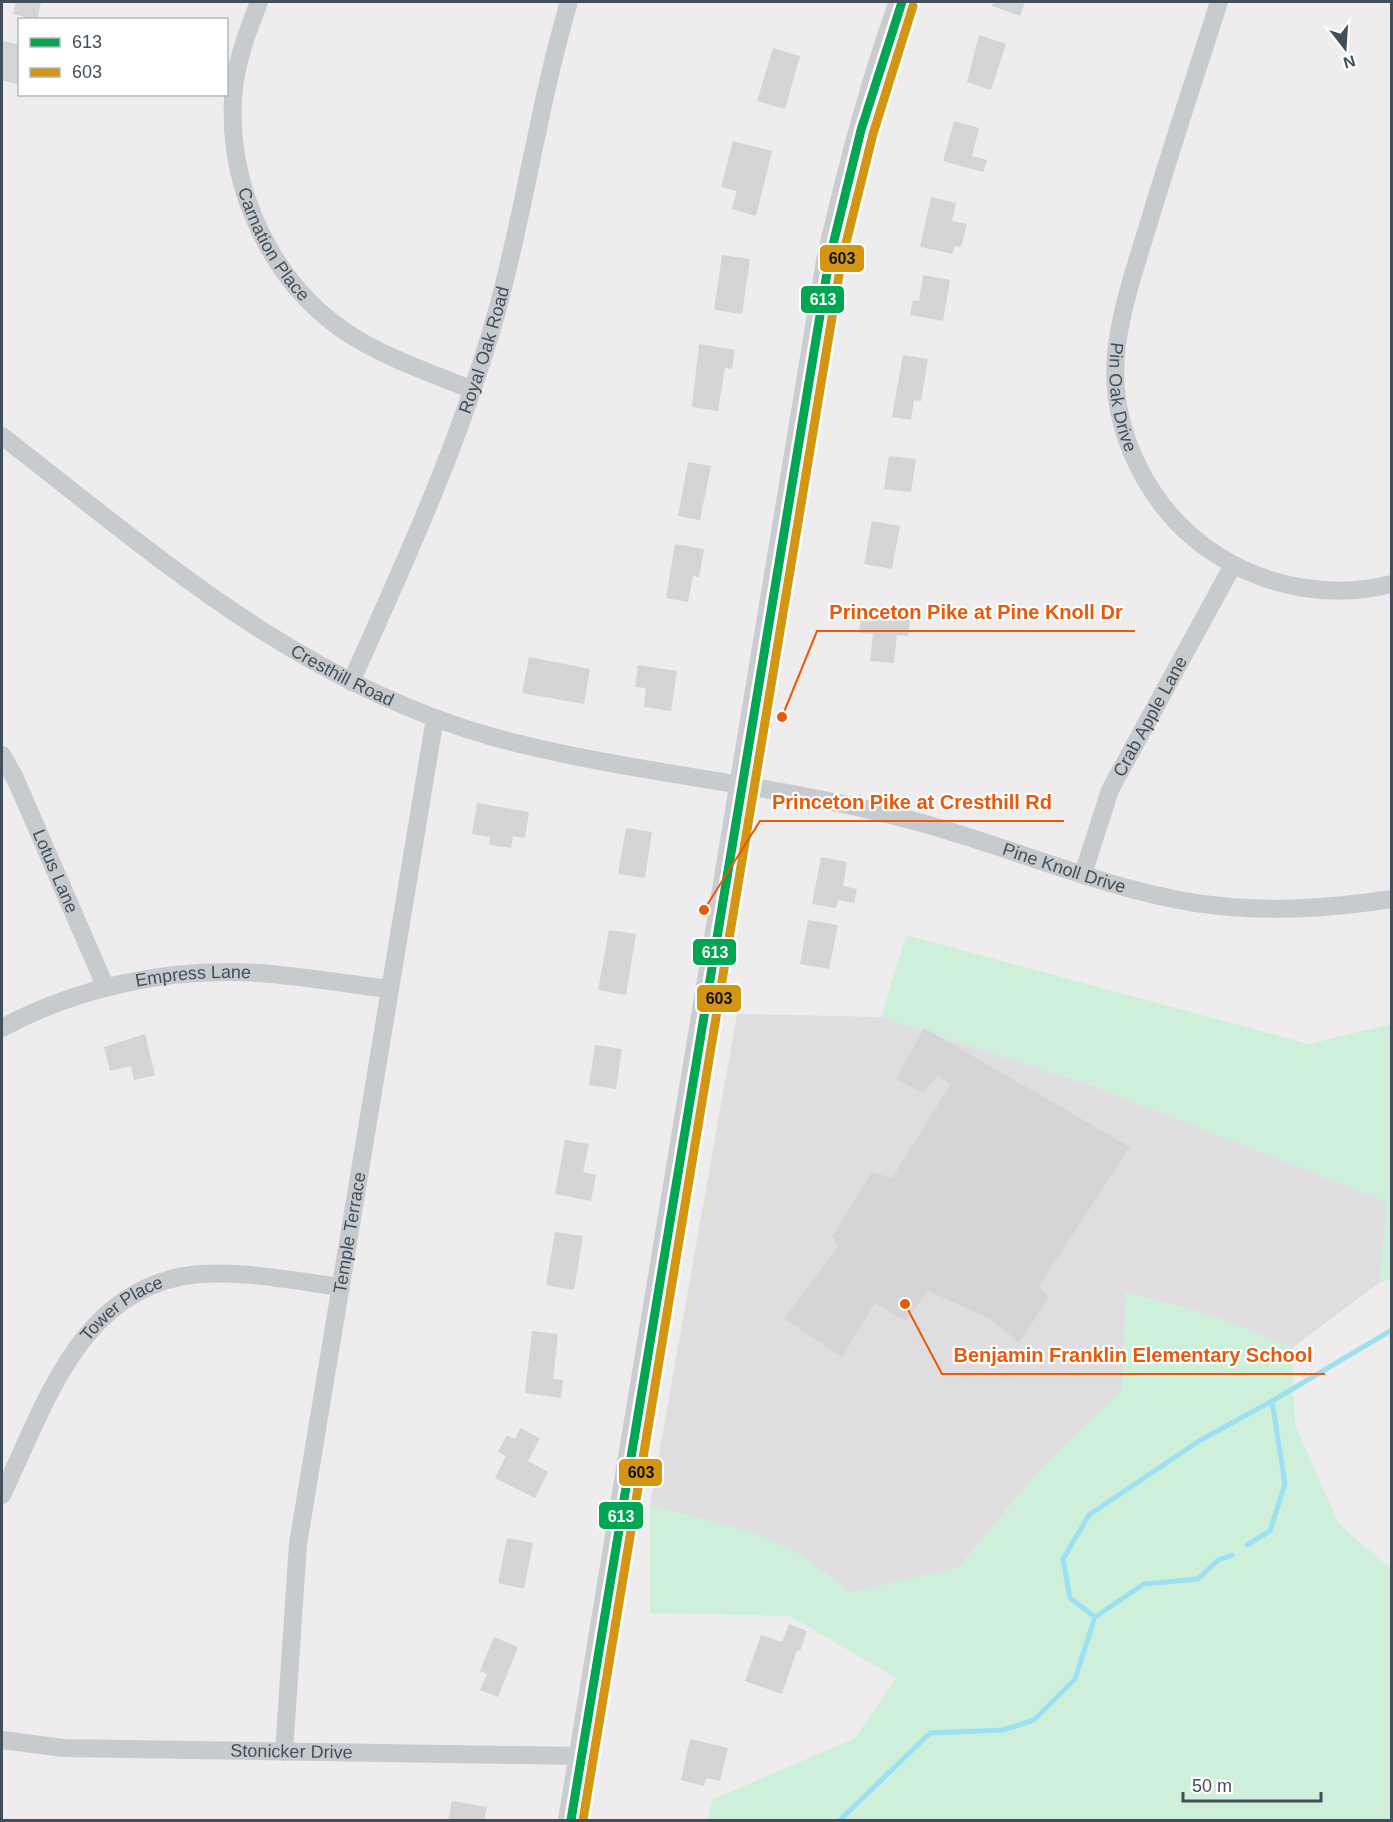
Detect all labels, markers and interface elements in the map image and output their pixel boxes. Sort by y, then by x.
legend [18,18,228,96]
north arrow [1315,18,1375,78]
text: 613 [72,32,102,52]
text: N [1341,52,1357,72]
text: 603 [72,62,102,82]
street label: Carnation Place [234,185,314,305]
line badge: 603 [819,244,865,273]
text: 603 [829,250,855,267]
street label: Royal Oak Road [455,284,513,416]
line badge: 613 [800,285,845,314]
text: 613 [810,291,836,308]
street label: Pin Oak Drive [1105,341,1141,455]
callout: Princeton Pike at Pine Knoll Dr [817,593,1135,631]
text: Princeton Pike at Pine Knoll Dr [829,601,1123,623]
street label: Cresthill Road [287,640,397,710]
street label: Crab Apple Lane [1109,653,1191,780]
callout: Princeton Pike at Cresthill Rd [760,783,1064,821]
text: Princeton Pike at Cresthill Rd [772,791,1052,813]
street label: Lotus Lane [28,826,82,916]
street label: Pine Knoll Drive [1000,839,1128,897]
line badge: 613 [692,938,737,966]
text: 613 [702,944,728,961]
street label: Empress Lane [134,962,251,991]
line badge: 603 [696,984,742,1013]
text: 603 [706,990,732,1007]
street label: Temple Terrace [330,1171,370,1295]
street label: Tower Place [76,1272,165,1345]
callout: Benjamin Franklin Elementary School [942,1336,1325,1374]
text: Benjamin Franklin Elementary School [954,1344,1312,1366]
line badge: 603 [618,1458,663,1487]
text: 603 [628,1464,654,1481]
line badge: 613 [598,1501,644,1530]
text: 613 [608,1508,634,1525]
street label: Stonicker Drive [230,1741,353,1762]
scale bar [1183,1765,1321,1803]
text: 50 m [1192,1776,1232,1796]

